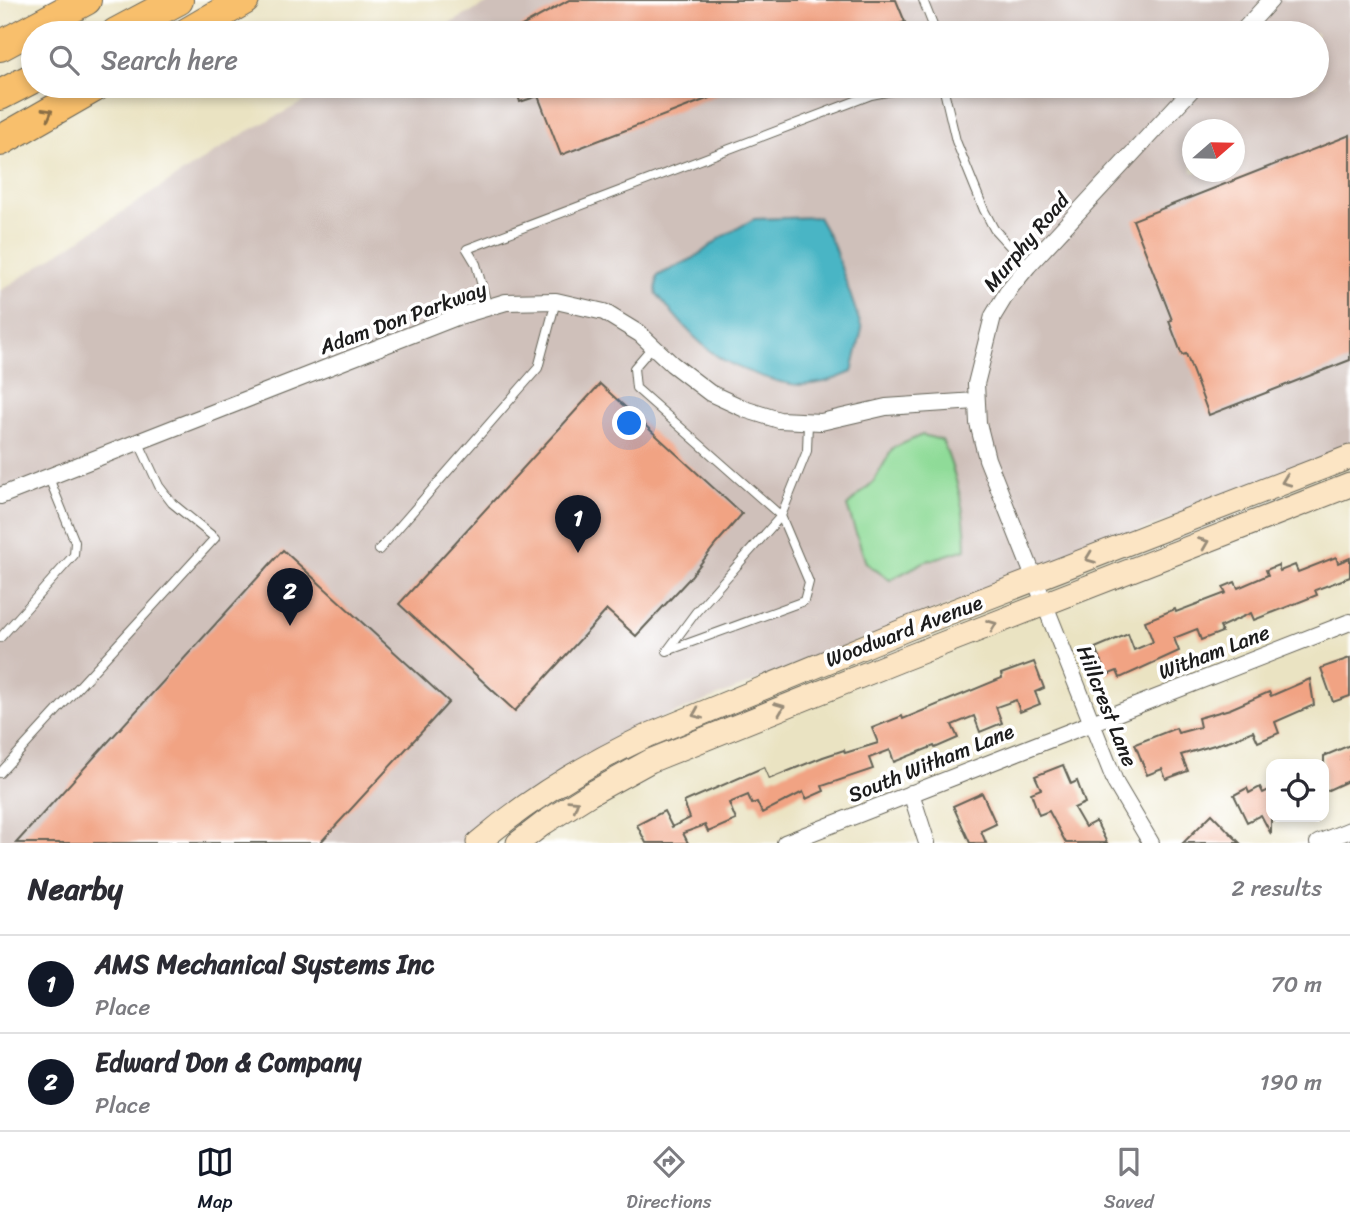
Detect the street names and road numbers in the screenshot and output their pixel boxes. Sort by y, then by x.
street label: Murphy Road [973,182,1081,300]
street label: Adam Don Parkway [313,270,492,366]
street label: Woodward Avenue [820,584,988,678]
street label: Witham Lane [1153,613,1275,691]
street label: Hillcrest Lane [1065,639,1149,773]
street label: South Witham Lane [842,712,1020,814]

